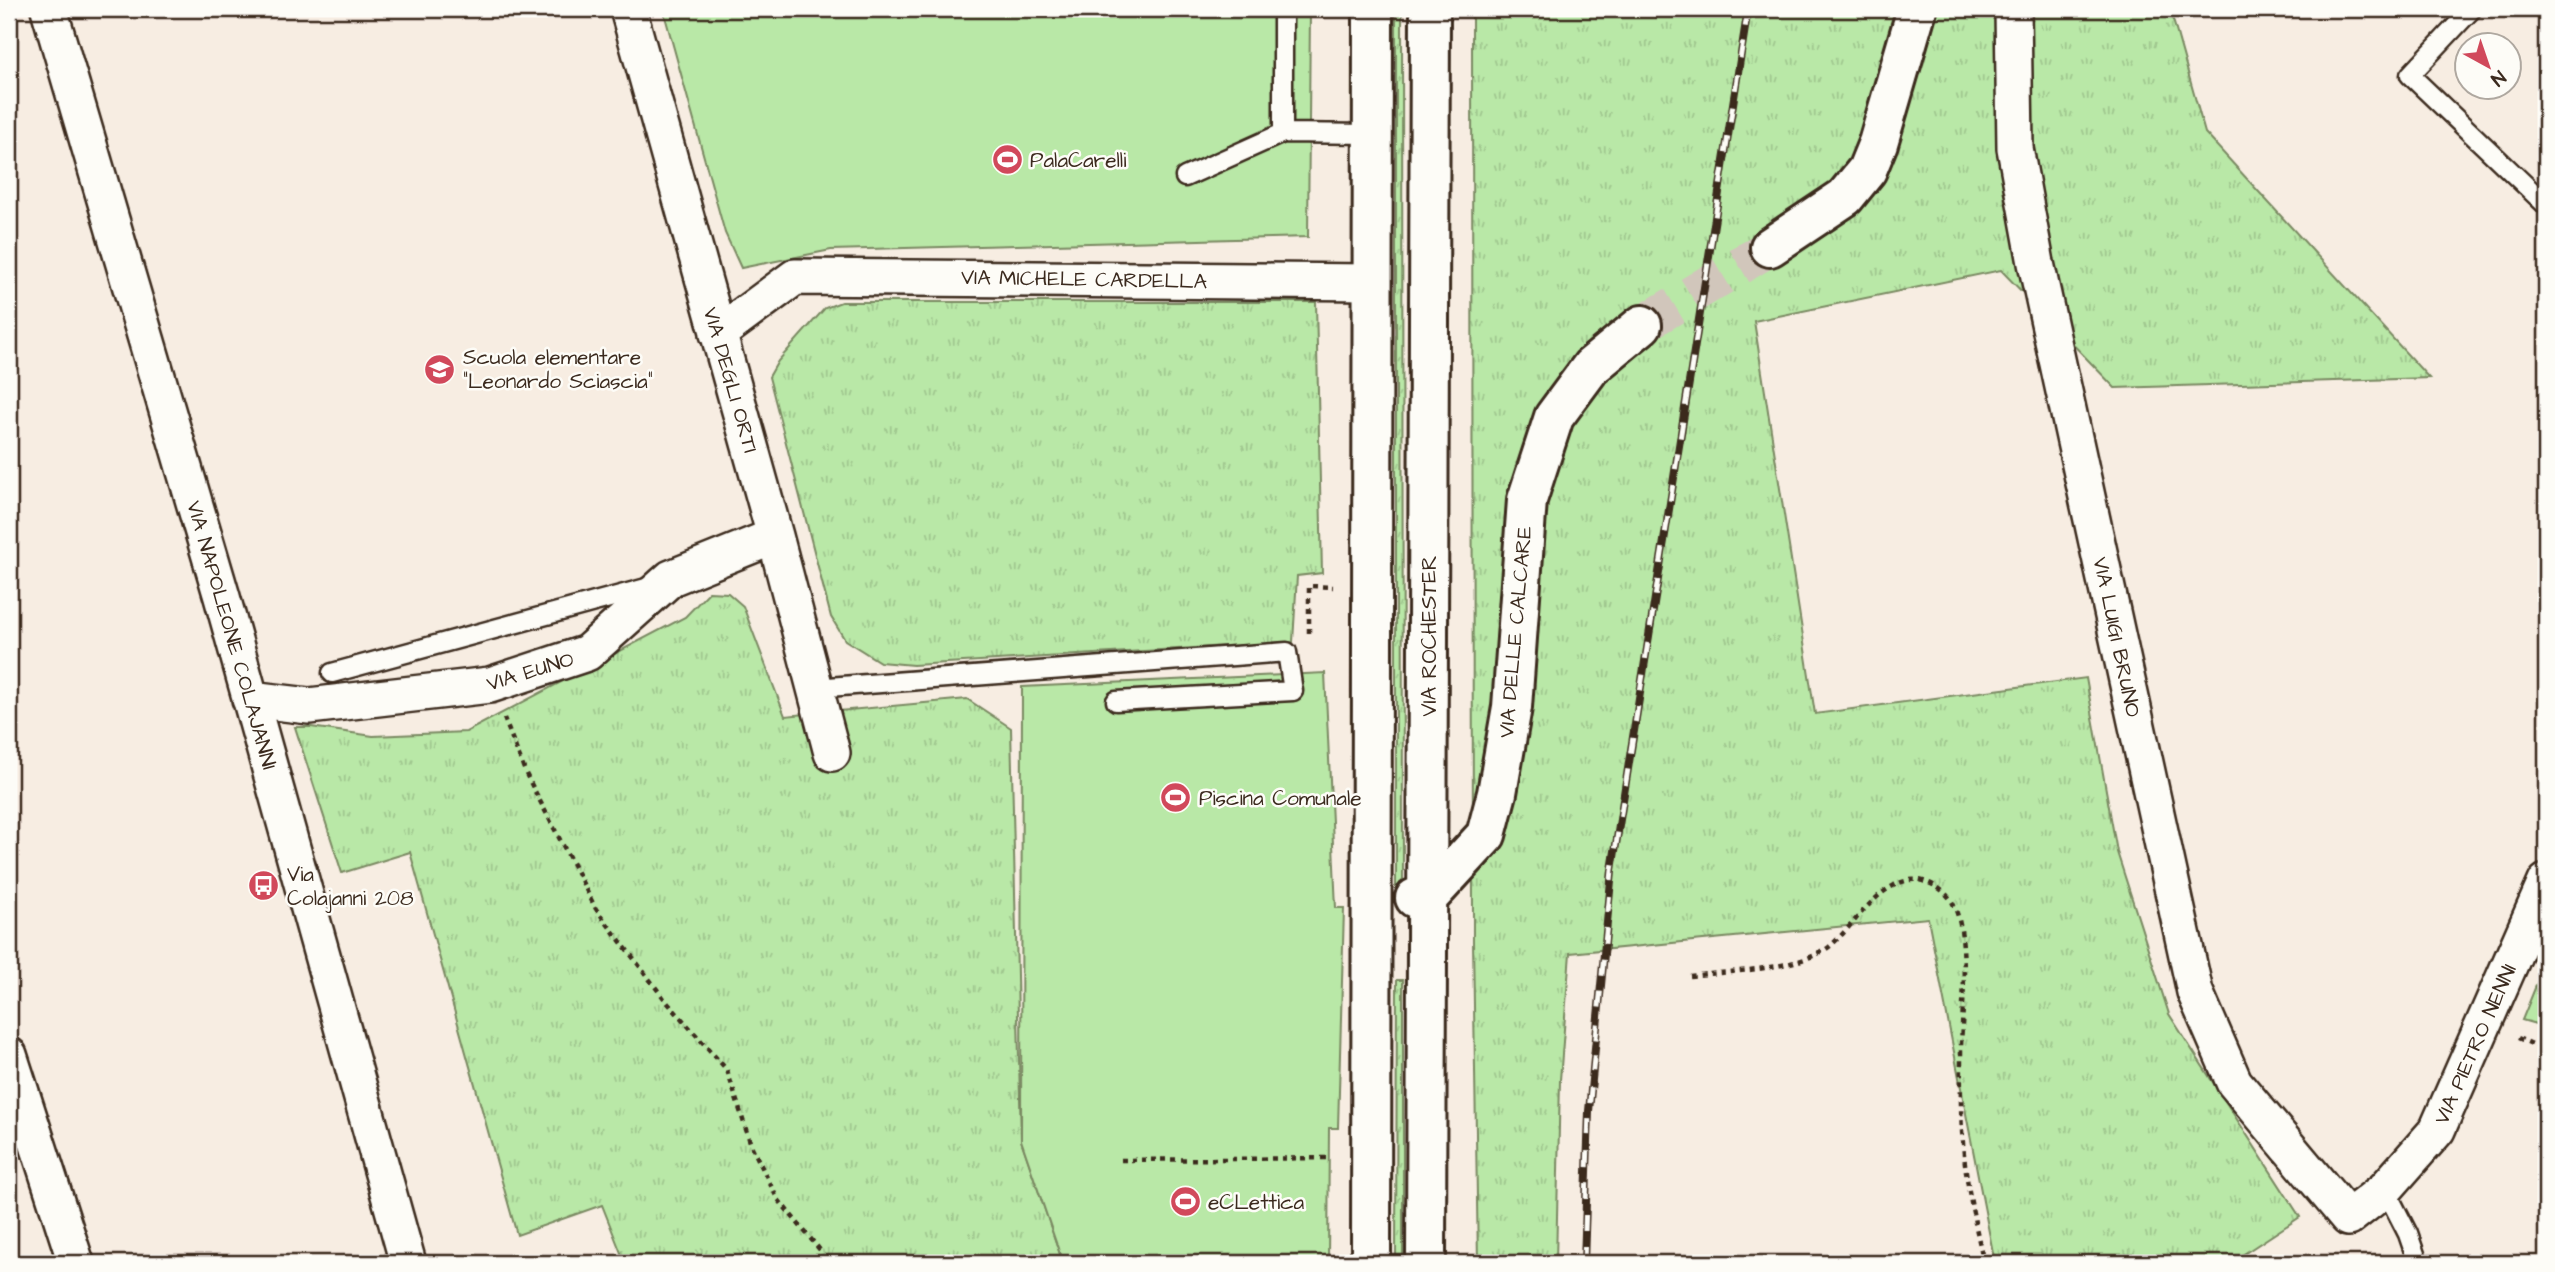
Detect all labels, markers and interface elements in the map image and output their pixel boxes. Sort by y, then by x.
north arrow [2454,32,2524,102]
text: N [2485,64,2511,92]
sports icon: PalaCarelli [990,143,1024,177]
place label: PalaCarelli [1030,146,1126,175]
street label: VIA MICHELE CARDELLA [961,263,1208,296]
street label: VIA DEGLI ORTI [696,304,765,456]
place label: Scuola elementare "Leonardo Sciascia" [463,343,653,396]
school or university icon: Scuola elementare "Leonardo Sciascia" [423,352,457,386]
street label: VIA NAPOLEONE COLAJANNI [179,497,284,773]
street label: VIA DELLE CALCARE [1492,524,1539,739]
street label: VIA LUIGI BRUNO [2085,554,2148,720]
street label: VIA ROCHESTER [1415,555,1444,717]
street label: VIA EUNO [483,645,577,698]
sports icon: Piscina Comunale [1159,781,1193,815]
place label: Piscina Comunale [1199,784,1362,813]
place label: Via Colajanni 208 [287,860,414,913]
bus stop icon: Via Colajanni 208 [247,869,281,903]
street label: VIA PIETRO NENNI [2427,959,2524,1129]
sports icon: eCLettica [1168,1185,1202,1219]
place label: eCLettica [1208,1188,1305,1217]

